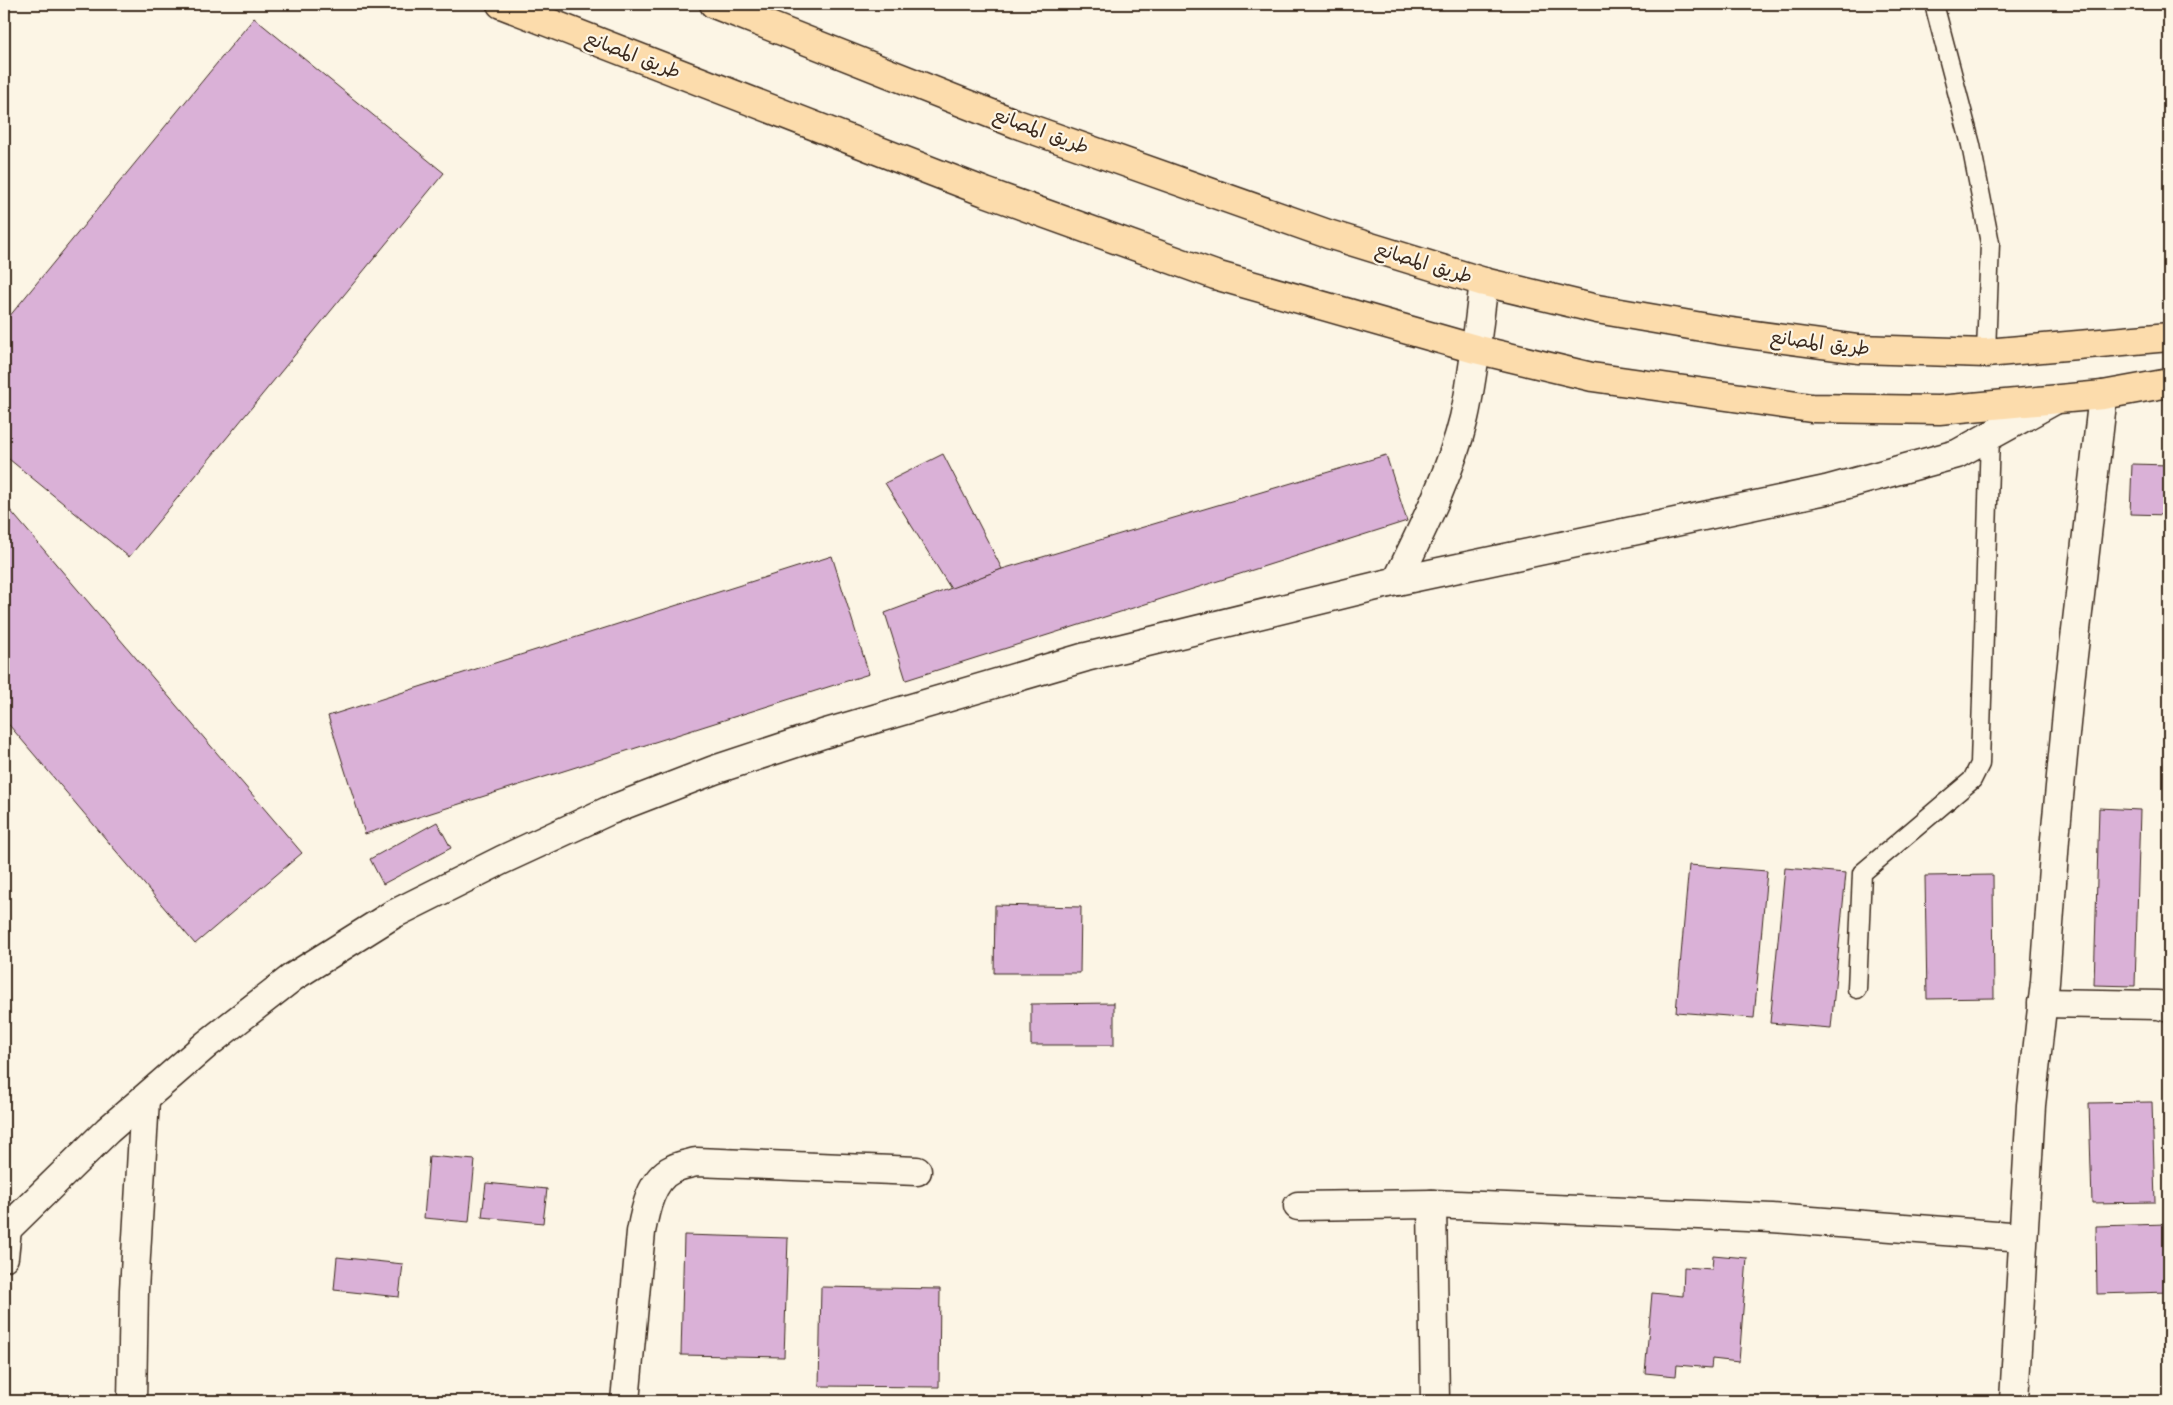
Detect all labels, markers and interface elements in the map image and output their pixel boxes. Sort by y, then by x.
street label: طريق المصانع [582,27,684,85]
street label: طريق المصانع [989,104,1092,160]
street label: طريق المصانع [1372,238,1475,290]
street label: طريق المصانع [1769,326,1871,362]

